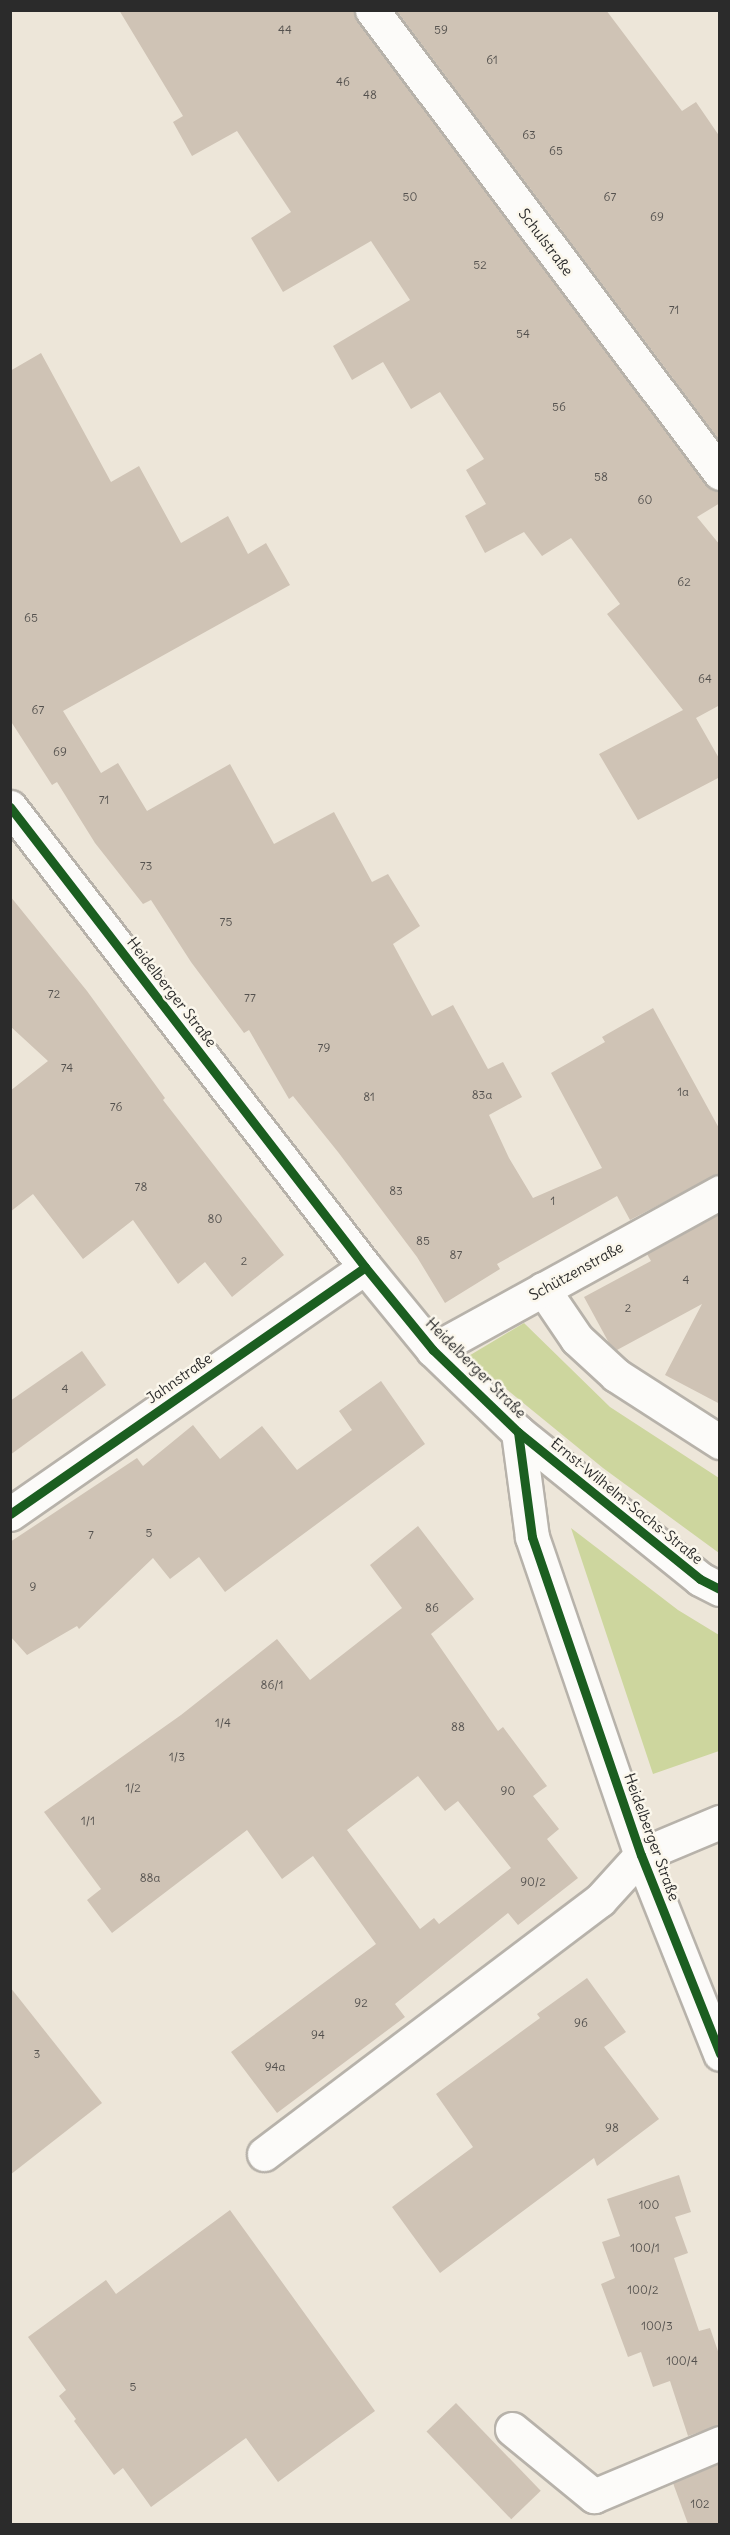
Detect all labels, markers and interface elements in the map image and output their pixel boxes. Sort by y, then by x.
house number: 44 [278,23,292,37]
house number: 59 [434,23,448,37]
house number: 61 [486,53,498,67]
house number: 46 [336,75,350,89]
house number: 48 [363,88,377,102]
house number: 63 [522,128,536,142]
house number: 65 [549,144,563,158]
house number: 50 [403,190,417,204]
house number: 67 [604,190,616,204]
street label: Schulstraße [515,205,577,279]
house number: 69 [650,210,664,224]
house number: 52 [473,258,487,272]
house number: 71 [669,303,679,317]
house number: 54 [516,327,530,341]
house number: 56 [552,400,566,414]
house number: 58 [594,470,608,484]
house number: 60 [638,493,652,507]
house number: 62 [677,575,691,589]
house number: 65 [24,611,38,625]
house number: 64 [698,672,712,686]
house number: 67 [32,703,44,717]
house number: 69 [53,745,67,759]
house number: 71 [99,793,109,807]
house number: 73 [140,859,152,873]
house number: 75 [220,915,232,929]
street label: Heidelberger Straße [123,933,221,1051]
house number: 72 [48,987,60,1001]
house number: 77 [244,991,256,1005]
house number: 79 [318,1041,330,1055]
house number: 74 [61,1061,73,1075]
house number: 1a [677,1085,689,1099]
house number: 83a [472,1088,492,1102]
house number: 81 [363,1090,375,1104]
house number: 76 [110,1100,122,1114]
house number: 78 [135,1180,147,1194]
house number: 83 [389,1184,403,1198]
house number: 1 [551,1194,555,1208]
house number: 80 [208,1212,222,1226]
house number: 85 [416,1234,430,1248]
street label: Schützenstraße [526,1238,626,1304]
house number: 87 [450,1248,462,1262]
house number: 2 [241,1254,247,1268]
house number: 4 [683,1273,689,1287]
house number: 2 [625,1301,631,1315]
street label: Heidelberger Straße [422,1314,530,1422]
street label: Jahnstraße [143,1349,215,1407]
house number: 4 [62,1382,68,1396]
street label: Ernst-Wilhelm-Sachs-Straße [547,1434,707,1568]
house number: 5 [146,1526,152,1540]
house number: 7 [88,1528,94,1542]
house number: 9 [30,1580,36,1594]
house number: 86 [425,1601,439,1615]
house number: 86/1 [261,1678,283,1692]
house number: 1/4 [215,1716,231,1730]
house number: 88 [451,1720,465,1734]
house number: 1/3 [169,1750,185,1764]
street label: Heidelberger Straße [621,1771,683,1903]
house number: 1/2 [125,1781,141,1795]
house number: 90 [501,1784,515,1798]
house number: 1/1 [81,1814,95,1828]
house number: 88a [140,1871,160,1885]
house number: 90/2 [520,1875,546,1889]
house number: 92 [354,1996,368,2010]
house number: 96 [574,2016,588,2030]
house number: 94 [311,2028,325,2042]
house number: 3 [34,2047,40,2061]
house number: 94a [265,2060,285,2074]
house number: 98 [605,2121,619,2135]
house number: 100 [639,2198,659,2212]
house number: 100/1 [630,2241,660,2255]
house number: 100/2 [627,2283,659,2297]
house number: 100/3 [641,2319,673,2333]
house number: 100/4 [666,2354,698,2368]
house number: 5 [130,2380,136,2394]
house number: 102 [690,2497,710,2511]

